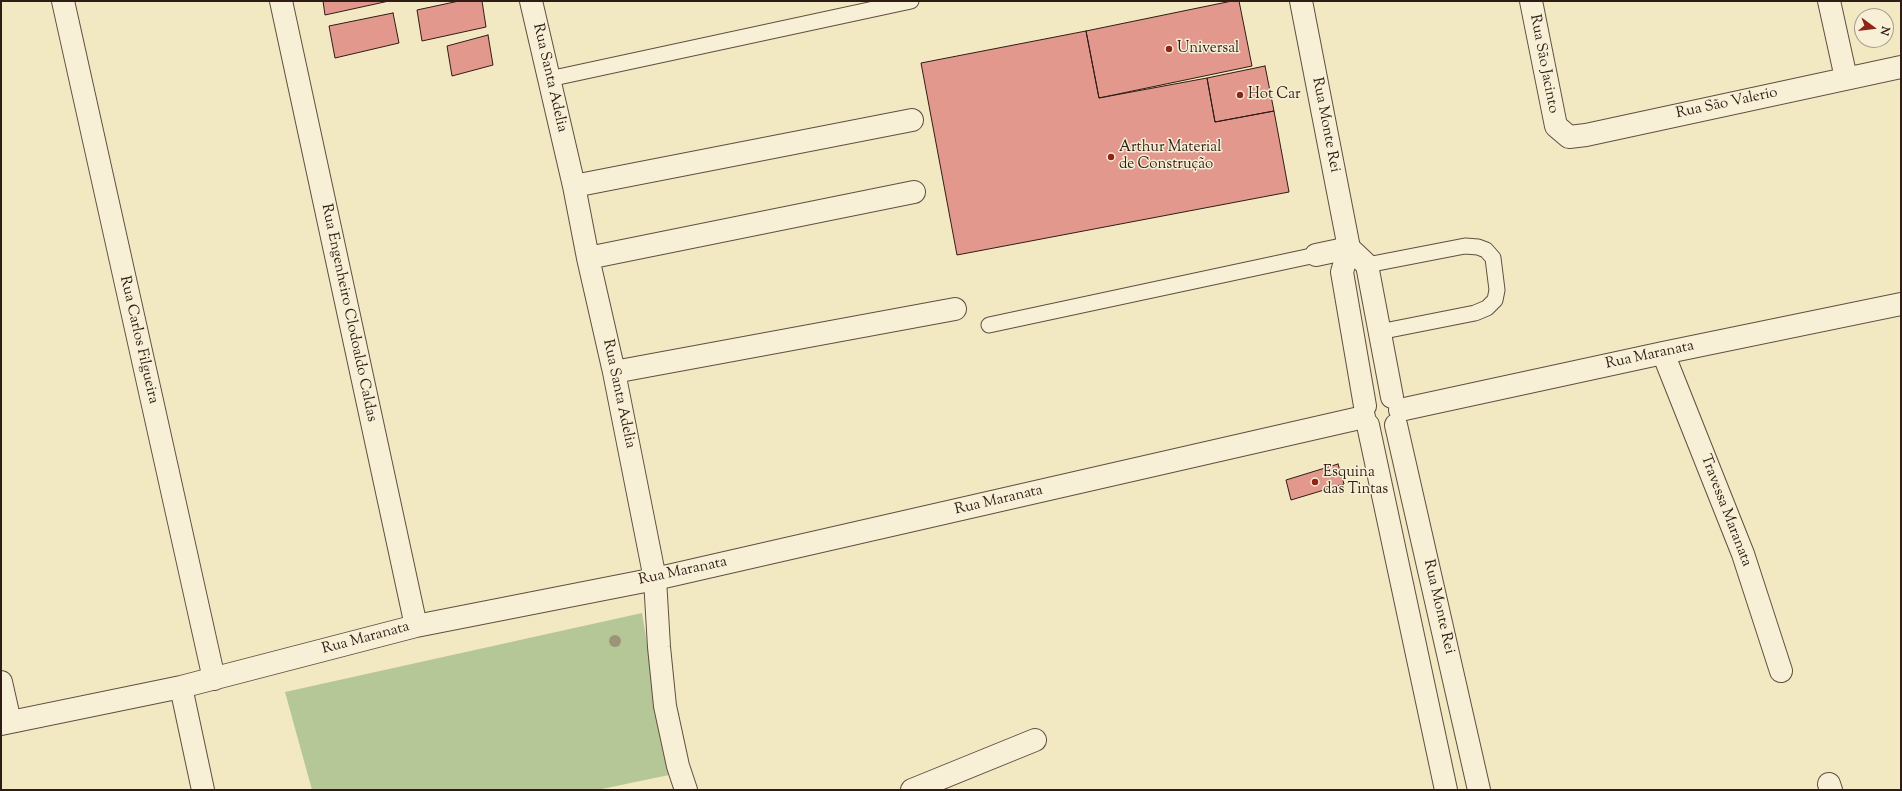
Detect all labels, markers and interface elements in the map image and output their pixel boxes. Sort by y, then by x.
north arrow [1854,8,1894,48]
street label: Rua São Jacinto [1525,13,1561,115]
street label: Rua Santa Adelia [528,22,570,134]
text: N [1876,25,1893,37]
place label: Universal [1177,40,1239,58]
marker: Universal [1164,44,1174,54]
street label: Rua Monte Rei [1307,76,1343,174]
street label: Rua São Valerio [1675,84,1779,124]
place label: Hot Car [1248,86,1301,104]
marker: Hot Car [1235,90,1245,100]
place label: Arthur Material de Construção [1119,139,1221,174]
marker: Arthur Material de Construção [1106,152,1116,162]
street label: Rua Engenheiro Clodoaldo Caldas [316,202,380,424]
street label: Rua Carlos Filgueira [115,274,161,406]
street label: Rua Santa Adelia [598,338,638,450]
street label: Rua Maranata [1604,338,1696,374]
street label: Travessa Maranata [1695,452,1755,570]
place label: Esquina das Tintas [1323,464,1388,499]
marker: Esquina das Tintas [1310,477,1320,487]
street label: Rua Maranata [953,482,1045,520]
street label: Rua Maranata [637,554,729,590]
street label: Rua Monte Rei [1418,558,1458,656]
street label: Rua Maranata [320,619,412,659]

